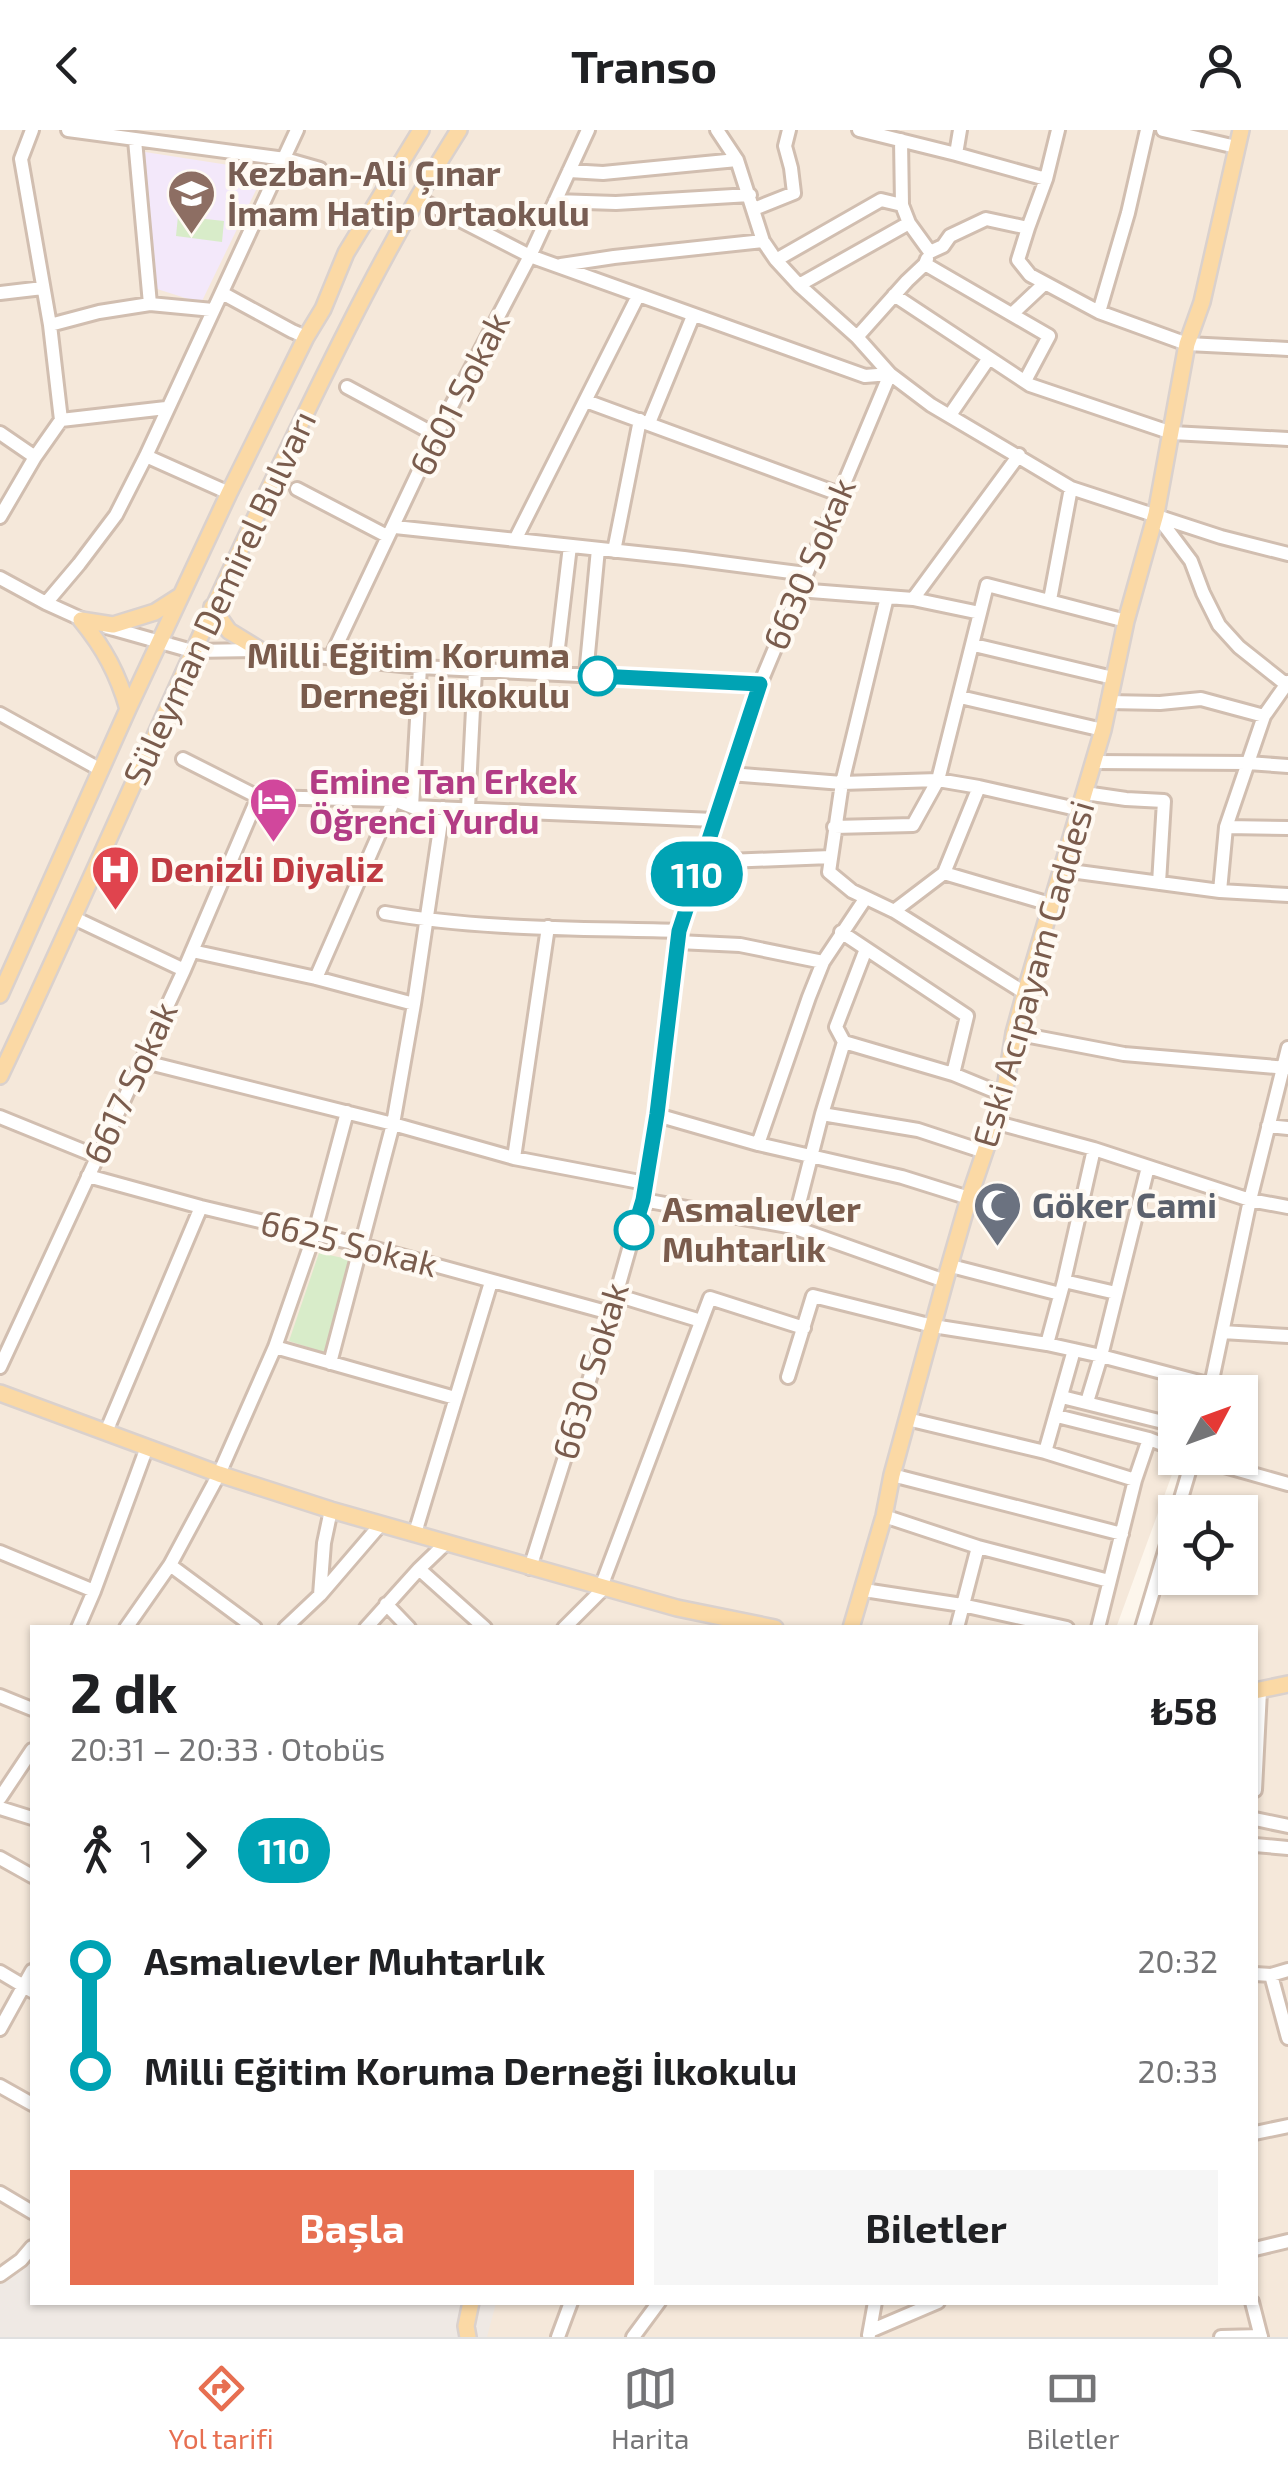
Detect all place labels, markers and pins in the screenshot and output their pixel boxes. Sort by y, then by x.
place label: Kezban-Ali Çınar İmam Hatip Ortaokulu [227,151,590,233]
school or university icon: Kezban-Ali Çınar İmam Hatip Ortaokulu [166,168,218,236]
place label: Milli Eğitim Koruma Derneği İlkokulu [247,633,570,715]
marker: Milli Eğitim Koruma Derneği İlkokulu [579,657,617,695]
place label: Emine Tan Erkek Öğrenci Yurdu [309,759,578,841]
hotel icon: Emine Tan Erkek Öğrenci Yurdu [248,776,300,844]
hospital icon: Denizli Diyaliz [89,844,141,912]
place label: Denizli Diyaliz [150,847,384,890]
mosque icon: Göker Cami [971,1180,1023,1248]
place label: Göker Cami [1032,1183,1217,1225]
place label: Asmalıevler Muhtarlık [662,1187,861,1269]
marker: Asmalıevler Muhtarlık [615,1211,653,1249]

